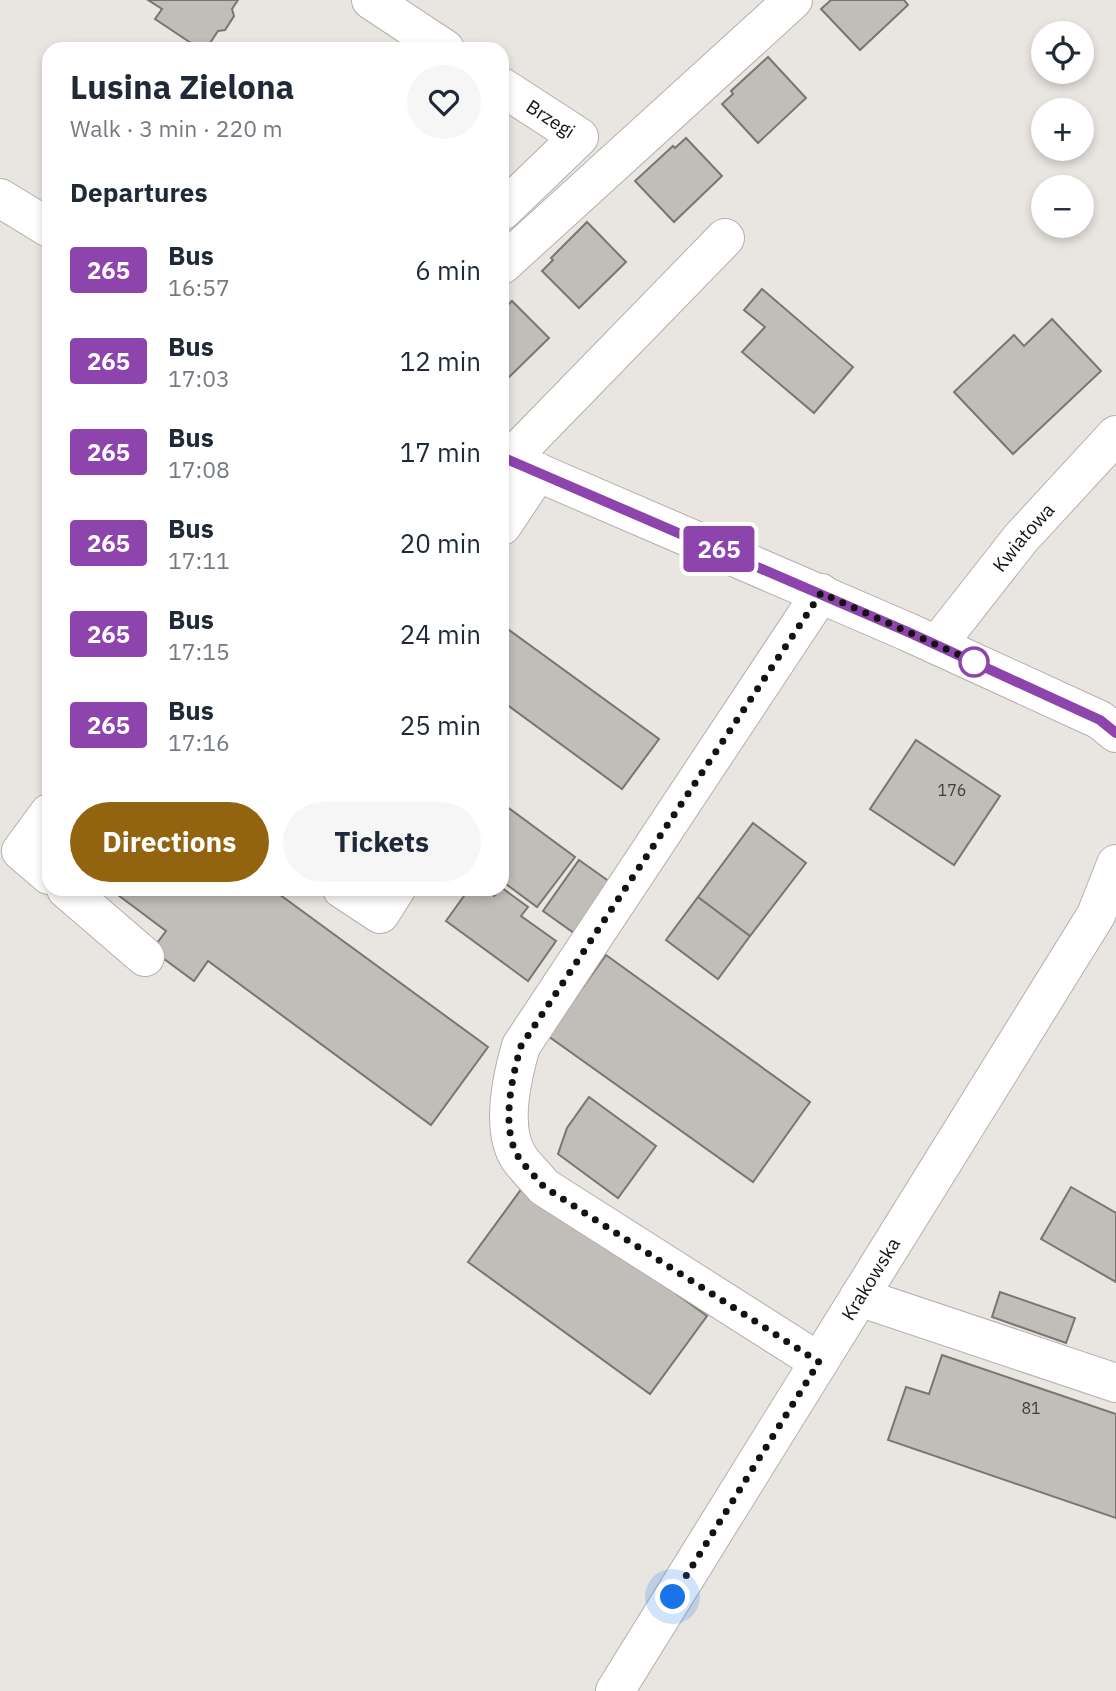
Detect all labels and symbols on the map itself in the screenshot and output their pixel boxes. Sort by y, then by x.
street label: Brzegi [522,94,580,143]
street label: Kwiatowa [987,498,1059,577]
line badge: 265 [679,526,759,572]
unlabelled marker [959,647,989,677]
house number: 176 [938,780,966,800]
street label: Krakowska [836,1233,905,1325]
house number: 81 [1021,1398,1041,1418]
your location [655,1579,690,1614]

